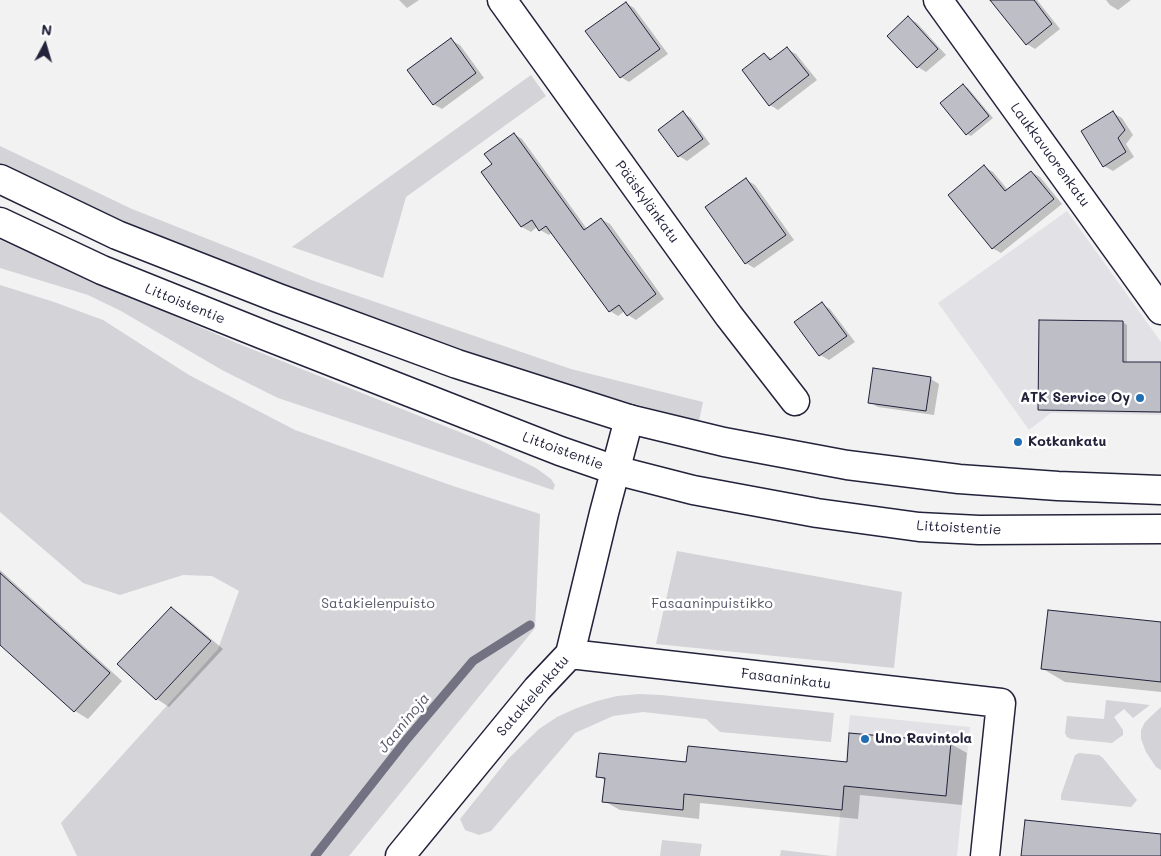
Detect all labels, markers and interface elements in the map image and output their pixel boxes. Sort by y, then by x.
north arrow [20,20,70,70]
text: N [40,20,53,40]
street label: Laukkavuorenkatu [1007,100,1093,210]
street label: Pääskylänkatu [612,158,682,246]
street label: Littoistentie [142,280,228,328]
place label: ATK Service Oy [1020,390,1130,406]
marker: ATK Service Oy [1134,392,1146,404]
street label: Littoistentie [520,429,606,473]
place label: Kotkankatu [1028,434,1106,450]
marker: Kotkankatu [1012,436,1024,448]
street label: Littoistentie [916,517,1002,539]
park label: Satakielenpuisto [321,596,435,612]
park label: Fasaaninpuistikko [651,596,773,612]
street label: Satakielenkatu [493,652,573,740]
street label: Fasaaninkatu [740,665,832,693]
water label: Jaaninoja [375,690,433,756]
place label: Uno Ravintola [875,731,972,747]
marker: Uno Ravintola [859,733,871,745]

